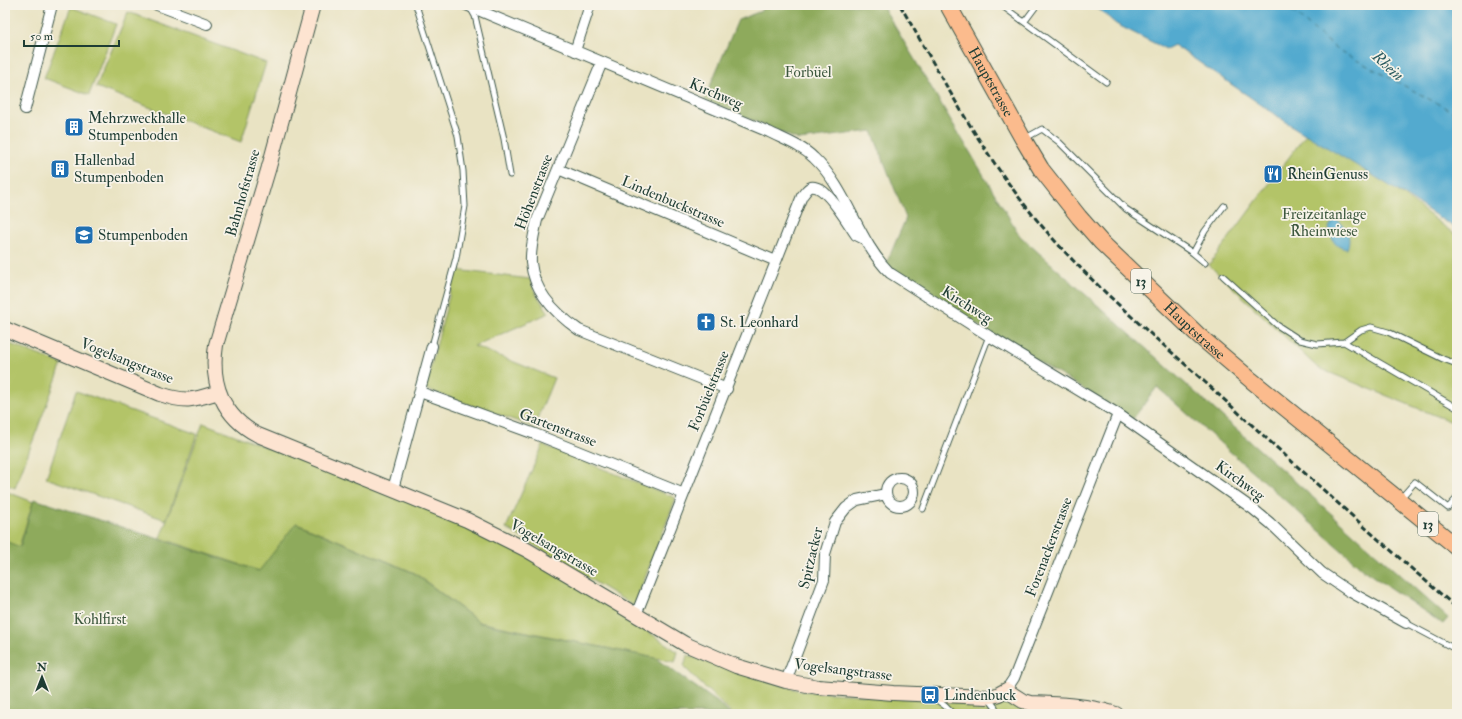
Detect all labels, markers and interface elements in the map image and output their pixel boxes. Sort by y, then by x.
scale bar [24,22,119,48]
text: 50 m [30,29,54,44]
street label: Hauptstrasse [964,44,1018,120]
water label: Rhein [1367,46,1408,85]
park label: Forbüel [784,63,832,82]
street label: Kirchweg [686,74,746,114]
place label: Mehrzweckhalle Stumpenboden [88,109,186,146]
building icon: Mehrzweckhalle Stumpenboden [63,116,85,138]
street label: Bahnhofstrasse [221,147,265,239]
place label: Hallenbad Stumpenboden [74,151,164,188]
street label: Höhenstrasse [511,152,557,232]
building icon: Hallenbad Stumpenboden [49,158,71,180]
restaurant icon: RheinGenuss [1262,163,1284,185]
place label: RheinGenuss [1287,165,1368,184]
street label: Lindenbuckstrasse [618,172,728,232]
park label: Freizeitanlage Rheinwiese [1282,205,1366,241]
school or university icon: Stumpenboden [73,224,95,246]
place label: Stumpenboden [98,226,188,246]
road number: 13 [1131,269,1151,293]
street label: Kirchweg [938,282,997,328]
street label: Hauptstrasse [1160,298,1229,364]
church icon: St. Leonhard [695,311,717,333]
place label: St. Leonhard [720,313,799,332]
street label: Vogelsangstrasse [78,334,176,388]
street label: Forbüelstrasse [684,348,734,434]
street label: Gartenstrasse [517,405,599,451]
street label: Kirchweg [1212,457,1269,506]
street label: Forenackerstrasse [1021,495,1077,599]
road number: 13 [1418,512,1438,536]
street label: Vogelsangstrasse [506,515,602,581]
street label: Spitzacker [795,525,828,591]
park label: Kohlfirst [74,610,127,629]
street label: Vogelsangstrasse [793,655,893,685]
north arrow [22,657,62,697]
text: N [36,661,48,674]
bus stop icon: Lindenbuck [919,684,941,706]
place label: Lindenbuck [944,686,1016,705]

